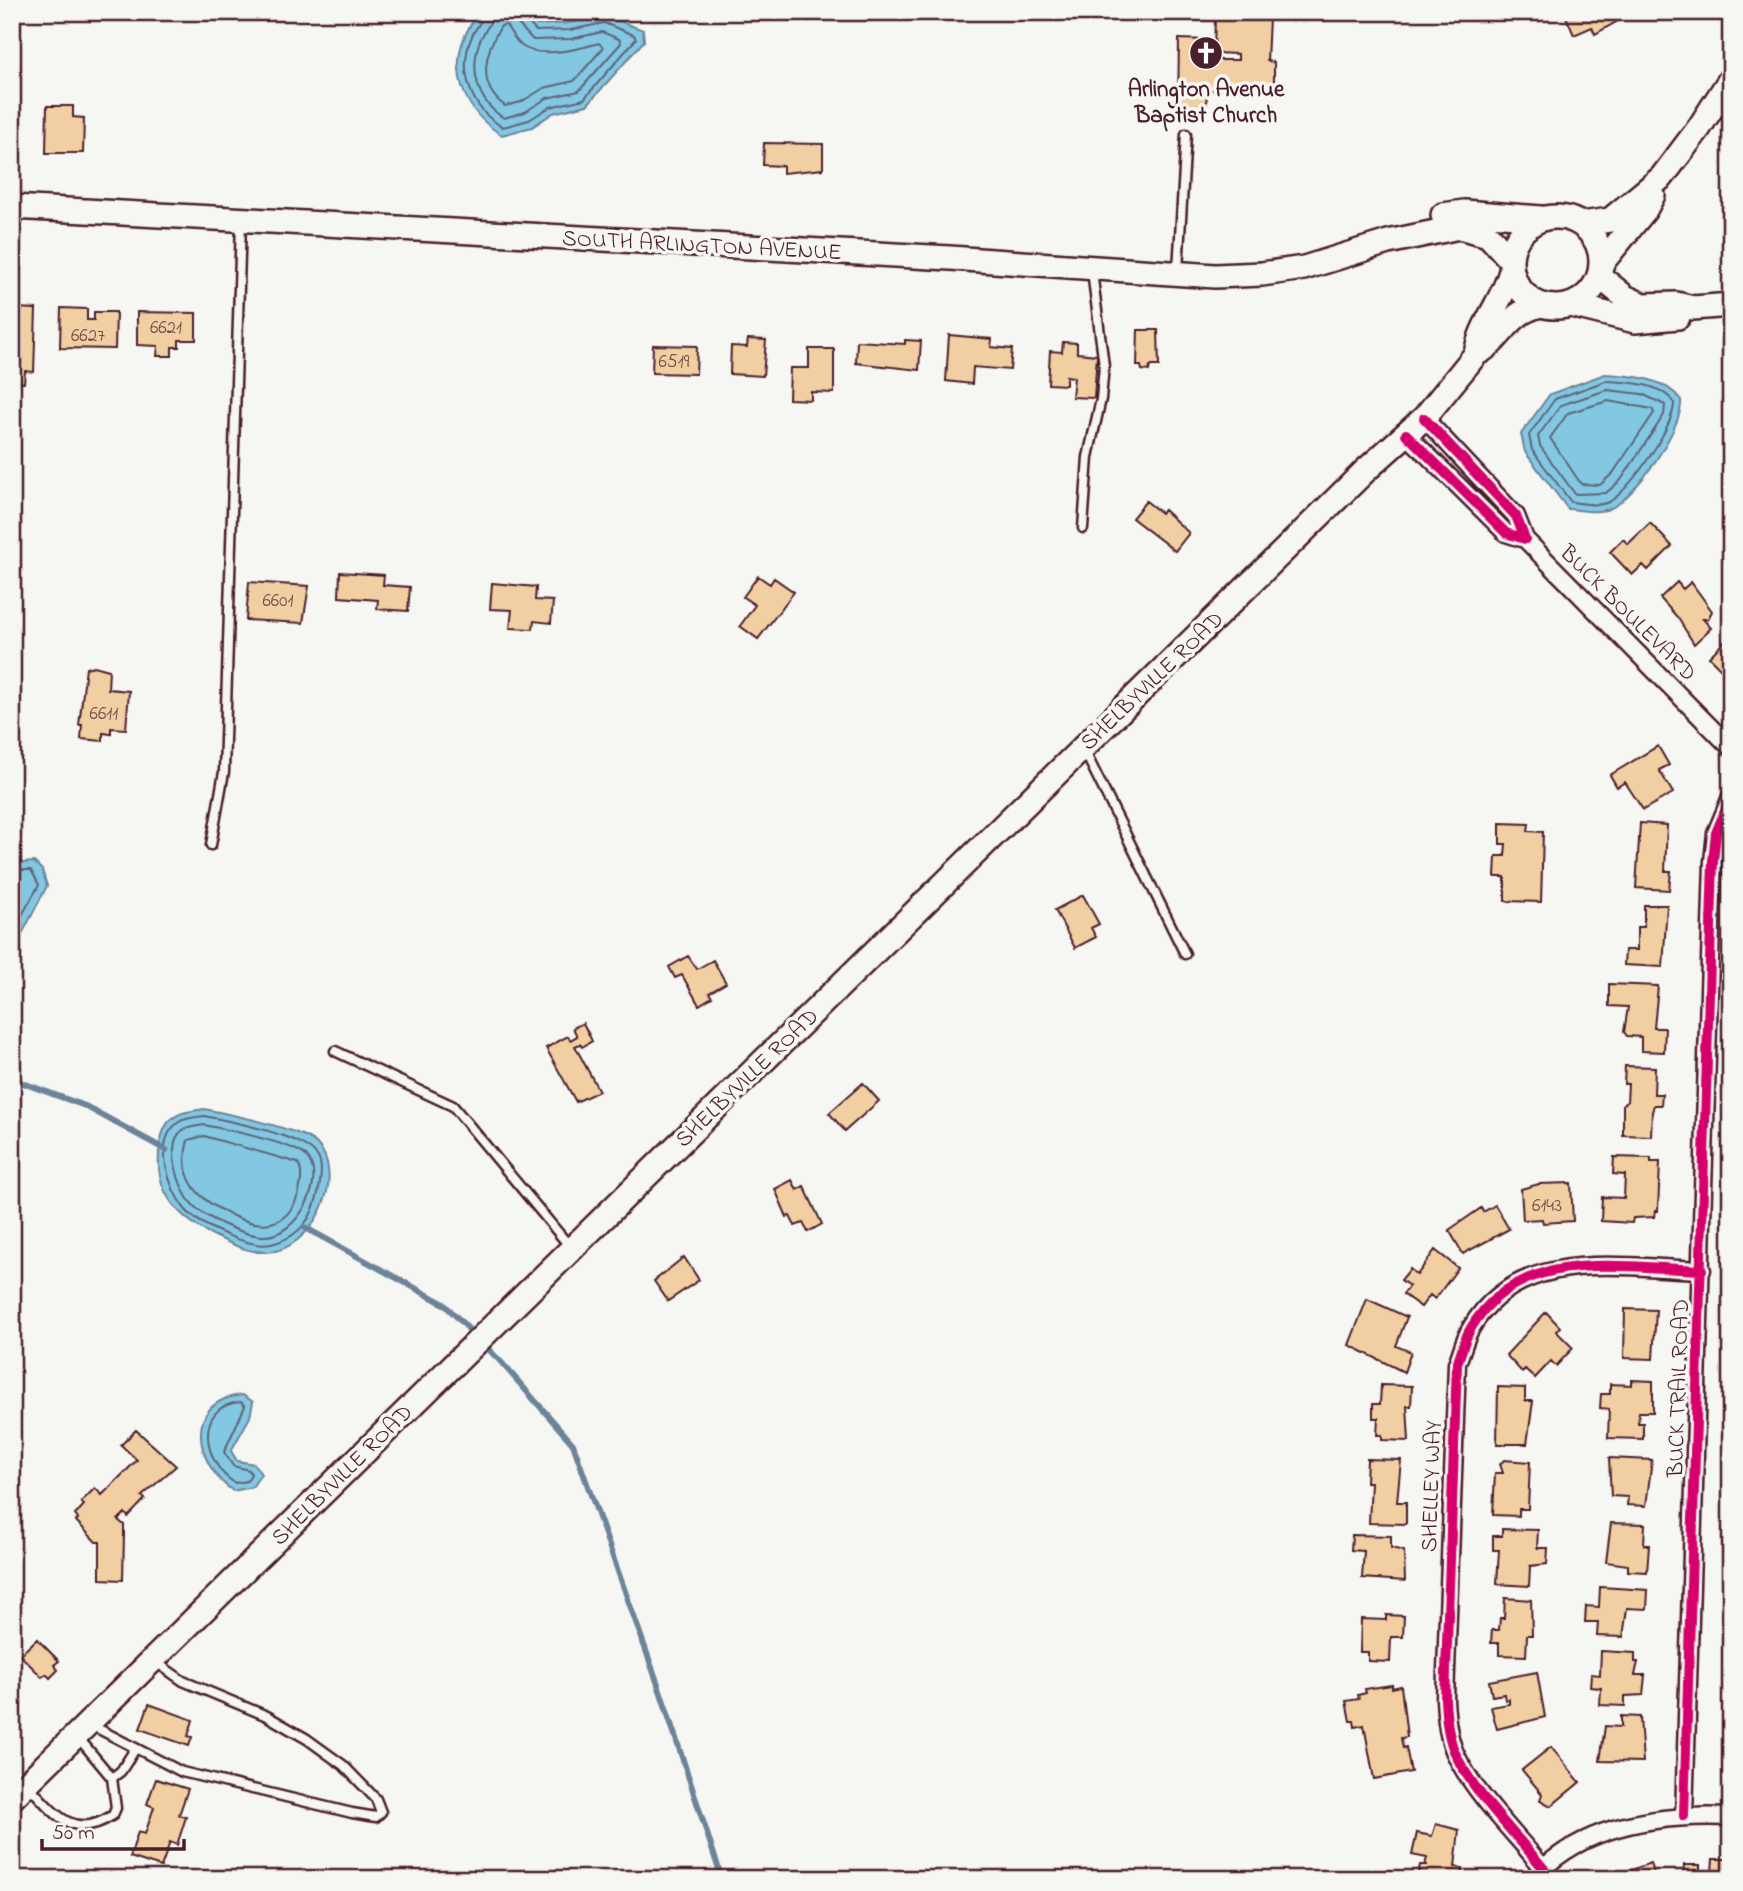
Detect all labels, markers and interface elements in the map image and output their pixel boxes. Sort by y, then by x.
church icon: Arlington Avenue Baptist Church [1187,34,1225,72]
place label: Arlington Avenue Baptist Church [1128,74,1285,133]
street label: SOUTH ARLINGTON AVENUE [561,223,843,270]
house number: 6621 [150,315,182,342]
house number: 6627 [71,323,105,350]
house number: 6519 [659,349,690,376]
street label: BUCK BOULEVARD [1551,537,1703,690]
house number: 6601 [263,588,293,615]
street label: SHELBYVILLE ROAD [1073,604,1232,759]
house number: 6611 [90,701,118,728]
street label: SHELBYVILLE ROAD [668,1001,827,1156]
house number: 6143 [1532,1193,1562,1220]
street label: BUCK TRAIL ROAD [1660,1298,1699,1479]
street label: SHELBYVILLE ROAD [264,1397,421,1554]
street label: SHELLEY WAY [1414,1419,1451,1553]
scale bar [42,1807,184,1851]
text: 50 m [52,1819,95,1849]

